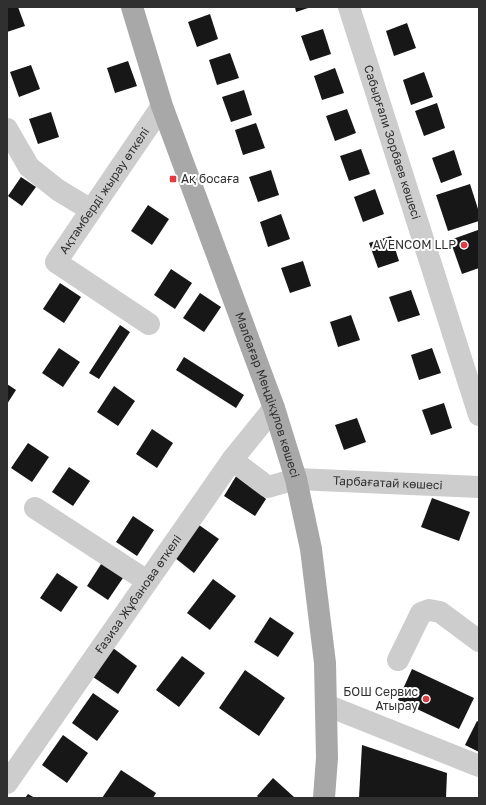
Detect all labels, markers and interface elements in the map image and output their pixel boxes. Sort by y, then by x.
street label: Сабырғали Зорбаев көшесі [361,63,424,221]
street label: Ақтамберді жырау өткелі [56,124,152,257]
place label: Ақ босаға [181,171,239,186]
marker: Ақ босаға [168,174,178,184]
place label: AVENCOM LLP [373,237,456,252]
marker: AVENCOM LLP [459,240,469,250]
street label: Малбағар Меңдіқұлов көшесі [232,310,303,479]
street label: Тарбағатай көшесi [333,473,443,492]
street label: Ғазиза Жұбанова өткелі [92,532,185,656]
place label: БОШ Сервис Атырау [343,684,418,713]
marker: БОШ Сервис Атырау [421,694,431,704]

